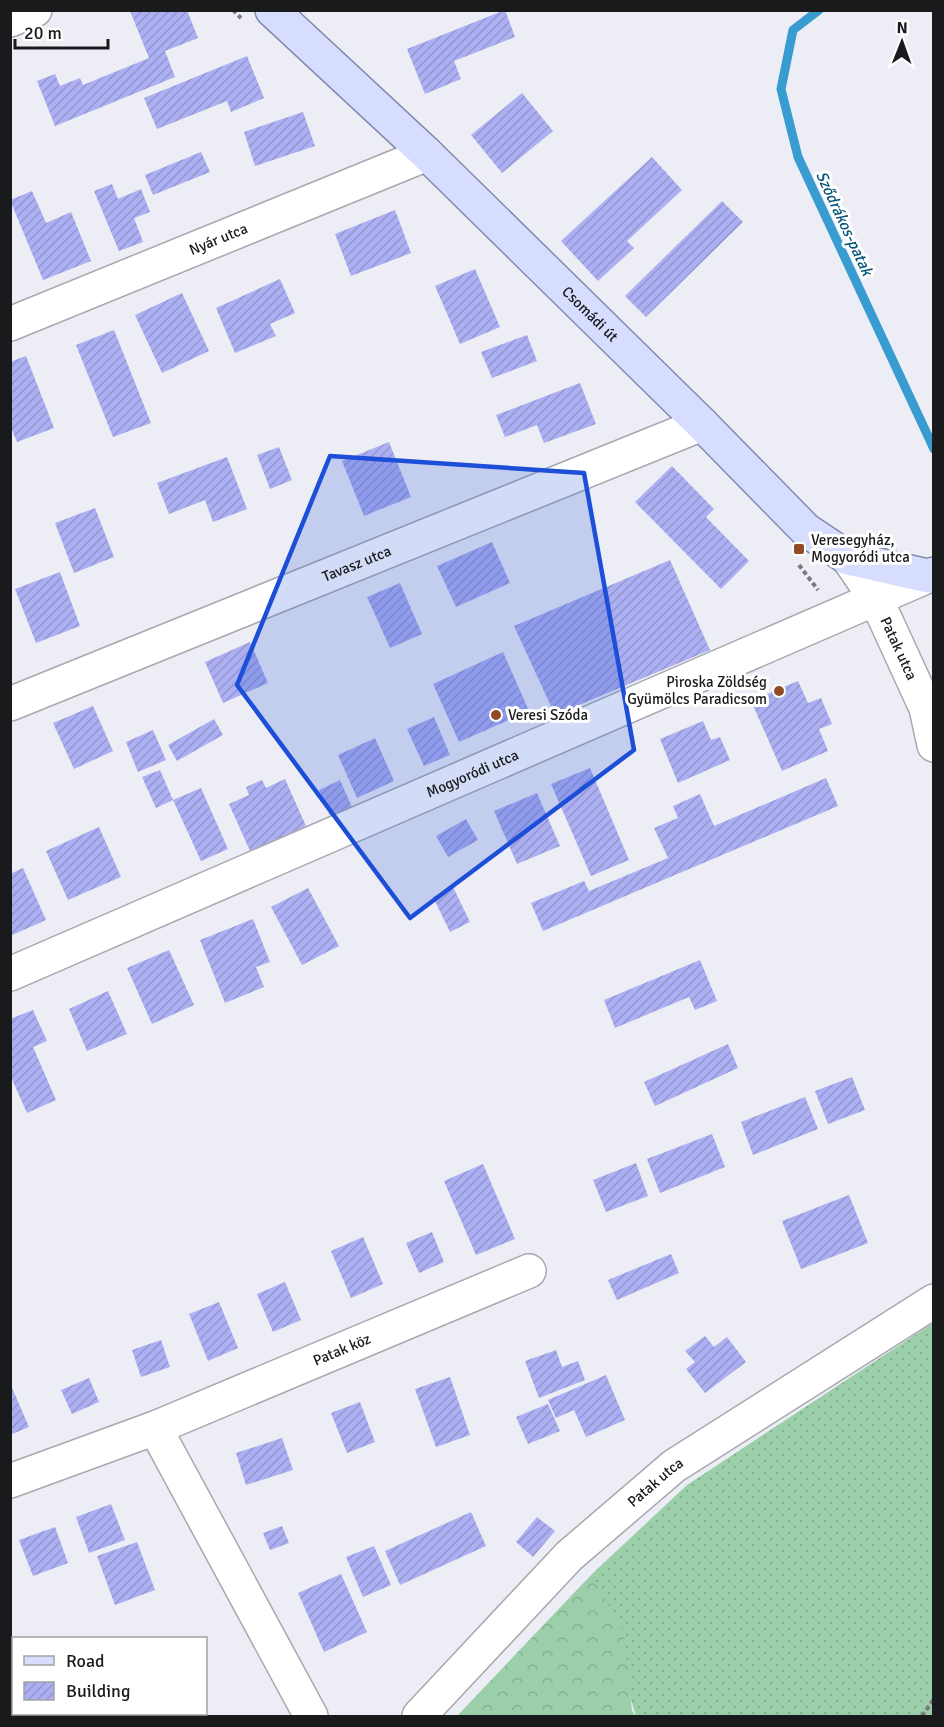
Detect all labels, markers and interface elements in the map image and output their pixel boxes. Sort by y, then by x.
scale bar [15,12,108,50]
north arrow [872,12,932,72]
text: N [897,18,908,38]
text: 20 m [24,22,62,44]
water label: Sződrákos-patak [811,168,878,281]
street label: Nyár utca [186,219,250,259]
street label: Csomádi út [558,282,622,346]
place label: Veresegyház, Mogyoródi utca [811,531,910,566]
street label: Tavasz utca [320,542,394,586]
marker: Veresegyház, Mogyoródi utca [792,542,806,556]
street label: Patak utca [876,614,921,683]
place label: Piroska Zöldség Gyümölcs Paradicsom [627,673,767,708]
marker: Piroska Zöldség Gyümölcs Paradicsom [772,684,786,698]
place label: Veresi Szóda [508,706,588,724]
marker: Veresi Szóda [489,708,503,722]
street label: Mogyoródi utca [423,746,521,801]
street label: Patak köz [310,1329,374,1370]
street label: Patak utca [624,1454,686,1511]
legend [12,1637,207,1715]
text: Road [66,1650,105,1672]
text: Building [66,1680,130,1702]

